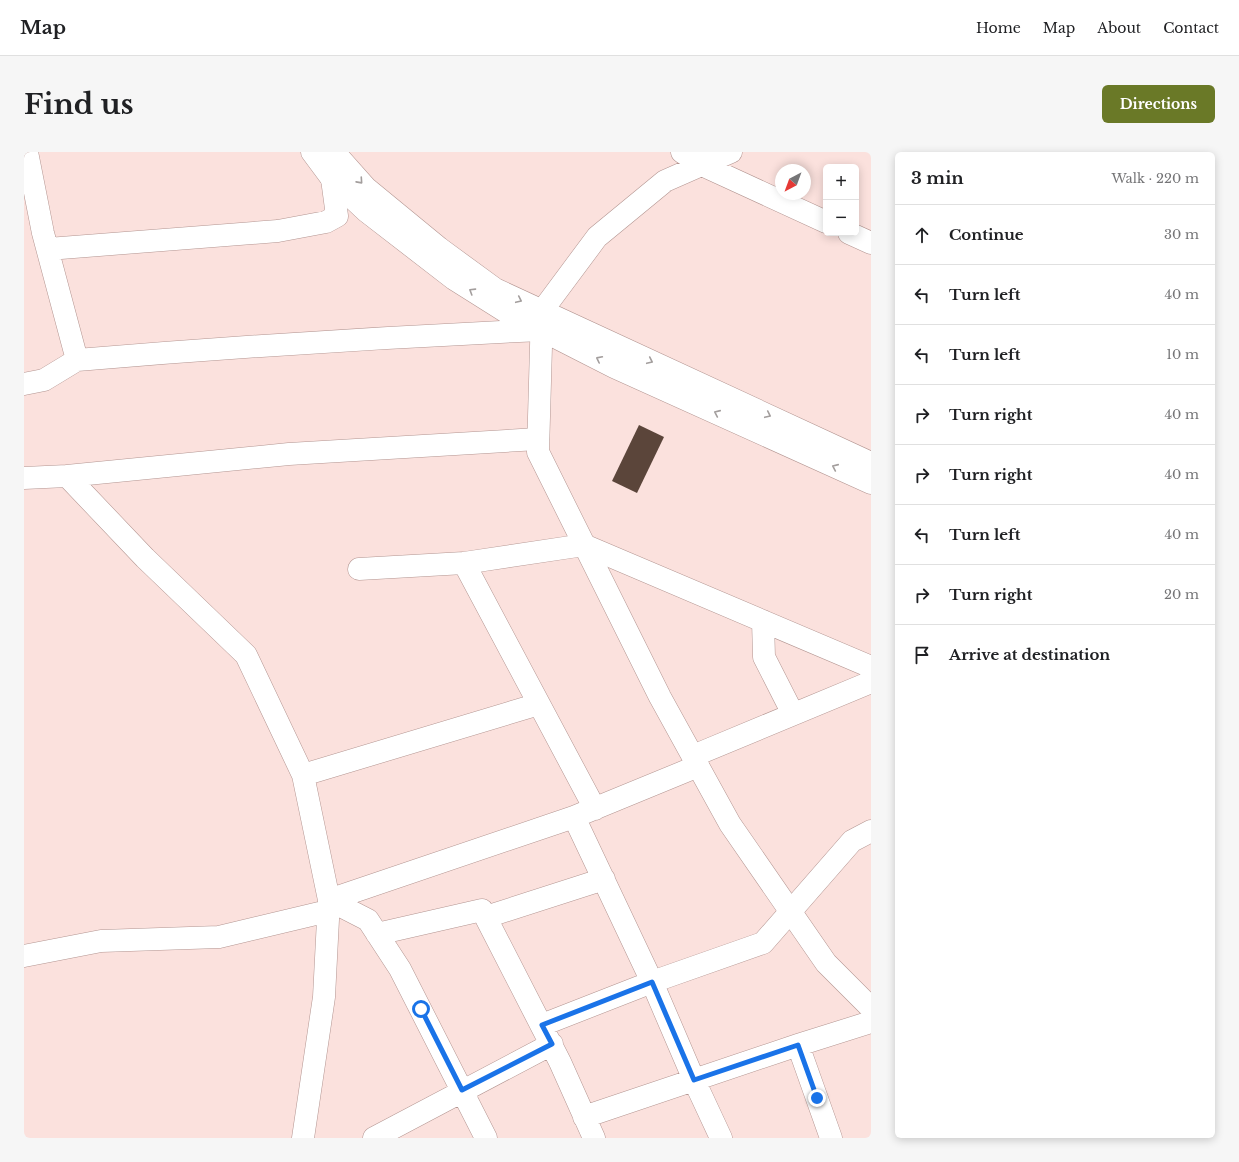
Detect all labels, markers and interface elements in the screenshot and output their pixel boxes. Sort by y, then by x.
text: Map [20,16,66,39]
text: Home [976,19,1021,37]
text: Map [1043,19,1075,37]
text: About [1097,19,1141,37]
text: Contact [1163,19,1219,37]
button: Directions [1102,85,1215,123]
text: Find us [24,87,134,122]
north arrow [775,164,811,200]
map controls [823,164,859,236]
button: + [823,164,859,200]
text: 3 min [911,168,964,189]
text: Walk · 220 m [1111,170,1199,187]
one-way arrow [355,176,363,184]
button: − [823,200,859,236]
icon: ahead [911,224,933,246]
text: Continue [949,225,1024,244]
text: 30 m [1164,226,1199,243]
icon: left [911,284,933,306]
text: Turn left [949,285,1020,304]
text: 40 m [1164,286,1199,303]
one-way arrow [469,288,476,295]
one-way arrow [515,295,523,303]
icon: left [911,344,933,366]
text: Turn left [949,345,1020,364]
text: 10 m [1166,346,1199,363]
one-way arrow [595,356,603,364]
one-way arrow [646,356,653,364]
icon: right [911,404,933,426]
text: Turn right [949,405,1032,424]
text: 40 m [1164,406,1199,423]
one-way arrow [714,410,721,418]
one-way arrow [764,410,771,418]
one-way arrow [832,464,840,472]
icon: right [911,464,933,486]
text: Turn right [949,465,1032,484]
text: 40 m [1164,466,1199,483]
icon: left [911,524,933,546]
text: Turn left [949,525,1020,544]
text: 40 m [1164,526,1199,543]
icon: right [911,584,933,606]
text: Turn right [949,585,1032,604]
text: 20 m [1164,586,1199,603]
icon: arrive [911,644,933,666]
text: Arrive at destination [949,645,1110,664]
route start [412,1000,430,1018]
route end [808,1089,826,1107]

